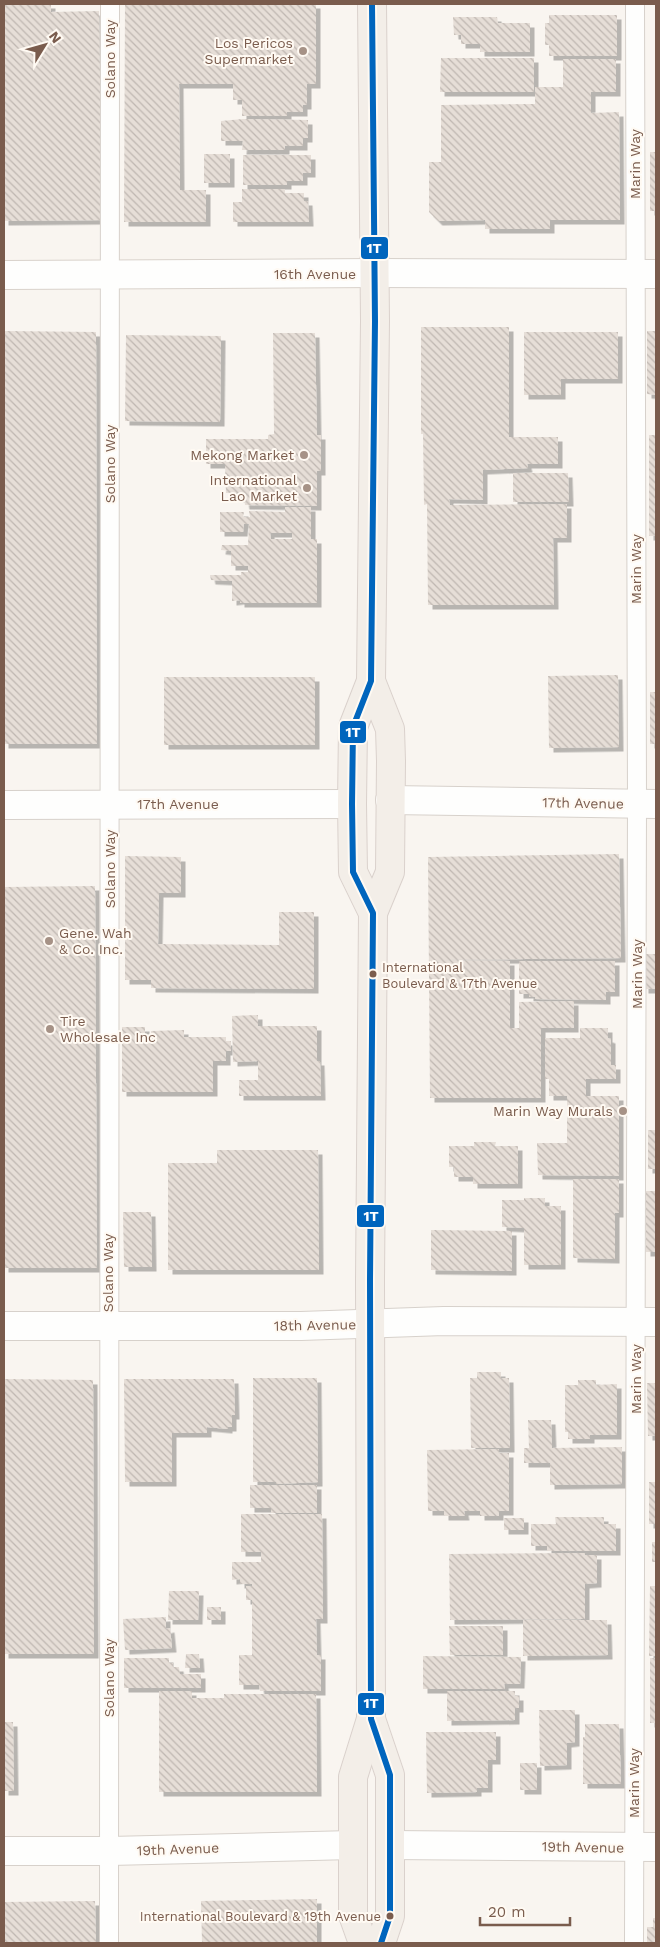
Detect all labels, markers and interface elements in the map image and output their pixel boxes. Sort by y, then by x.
street label: Solano Way [102,19,118,98]
north arrow [20,20,70,70]
text: N [46,28,65,46]
place label: Los Pericos Supermarket [204,35,293,67]
marker: Los Pericos Supermarket [297,45,309,57]
street label: Marin Way [627,128,643,199]
line badge: 1T [360,236,389,260]
text: 1T [366,240,382,256]
street label: 16th Avenue [274,266,356,282]
street label: Solano Way [102,424,118,503]
place label: Mekong Market [190,447,294,463]
marker: Mekong Market [298,449,310,461]
place label: International Lao Market [210,472,298,504]
marker: International Lao Market [301,482,313,494]
street label: Marin Way [628,533,644,604]
line badge: 1T [339,720,367,744]
text: 1T [345,724,361,740]
street label: 17th Avenue [542,794,624,812]
street label: 17th Avenue [137,796,219,812]
street label: Solano Way [102,829,118,908]
place label: Gene. Wah & Co. Inc. [59,925,132,957]
marker: Gene. Wah & Co. Inc. [43,935,55,947]
street label: Marin Way [629,938,645,1009]
place label: International Boulevard & 17th Avenue [382,960,537,991]
marker: International Boulevard & 17th Avenue [368,969,378,979]
place label: Tire Wholesale Inc [60,1013,156,1045]
marker: Tire Wholesale Inc [44,1023,56,1035]
place label: Marin Way Murals [493,1103,613,1119]
marker: Marin Way Murals [617,1105,629,1117]
line badge: 1T [356,1204,385,1228]
text: 1T [363,1208,379,1224]
street label: Solano Way [100,1233,116,1312]
street label: 18th Avenue [274,1316,356,1334]
street label: Marin Way [628,1343,644,1414]
street label: Solano Way [101,1638,117,1717]
line badge: 1T [357,1692,385,1716]
text: 1T [363,1695,379,1711]
street label: Marin Way [626,1747,642,1818]
street label: 19th Avenue [542,1838,624,1856]
street label: 19th Avenue [137,1840,219,1858]
scale bar [480,1894,570,1926]
text: 20 m [488,1903,526,1921]
place label: International Boulevard & 19th Avenue [140,1909,381,1924]
marker: International Boulevard & 19th Avenue [385,1911,395,1921]

